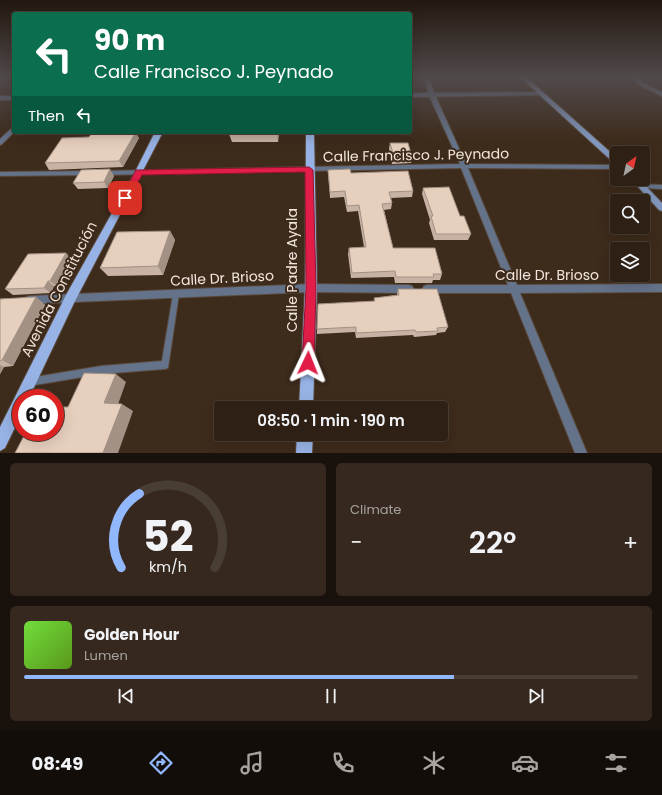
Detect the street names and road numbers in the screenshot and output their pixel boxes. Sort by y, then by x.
street label: Calle Francisco J. Peynado [323,143,509,167]
street label: Calle Padre Ayala [282,208,302,332]
street label: Avenida Constitución [16,218,102,360]
street label: Calle Dr. Brioso [170,265,274,291]
street label: Calle Dr. Brioso [495,265,599,285]

